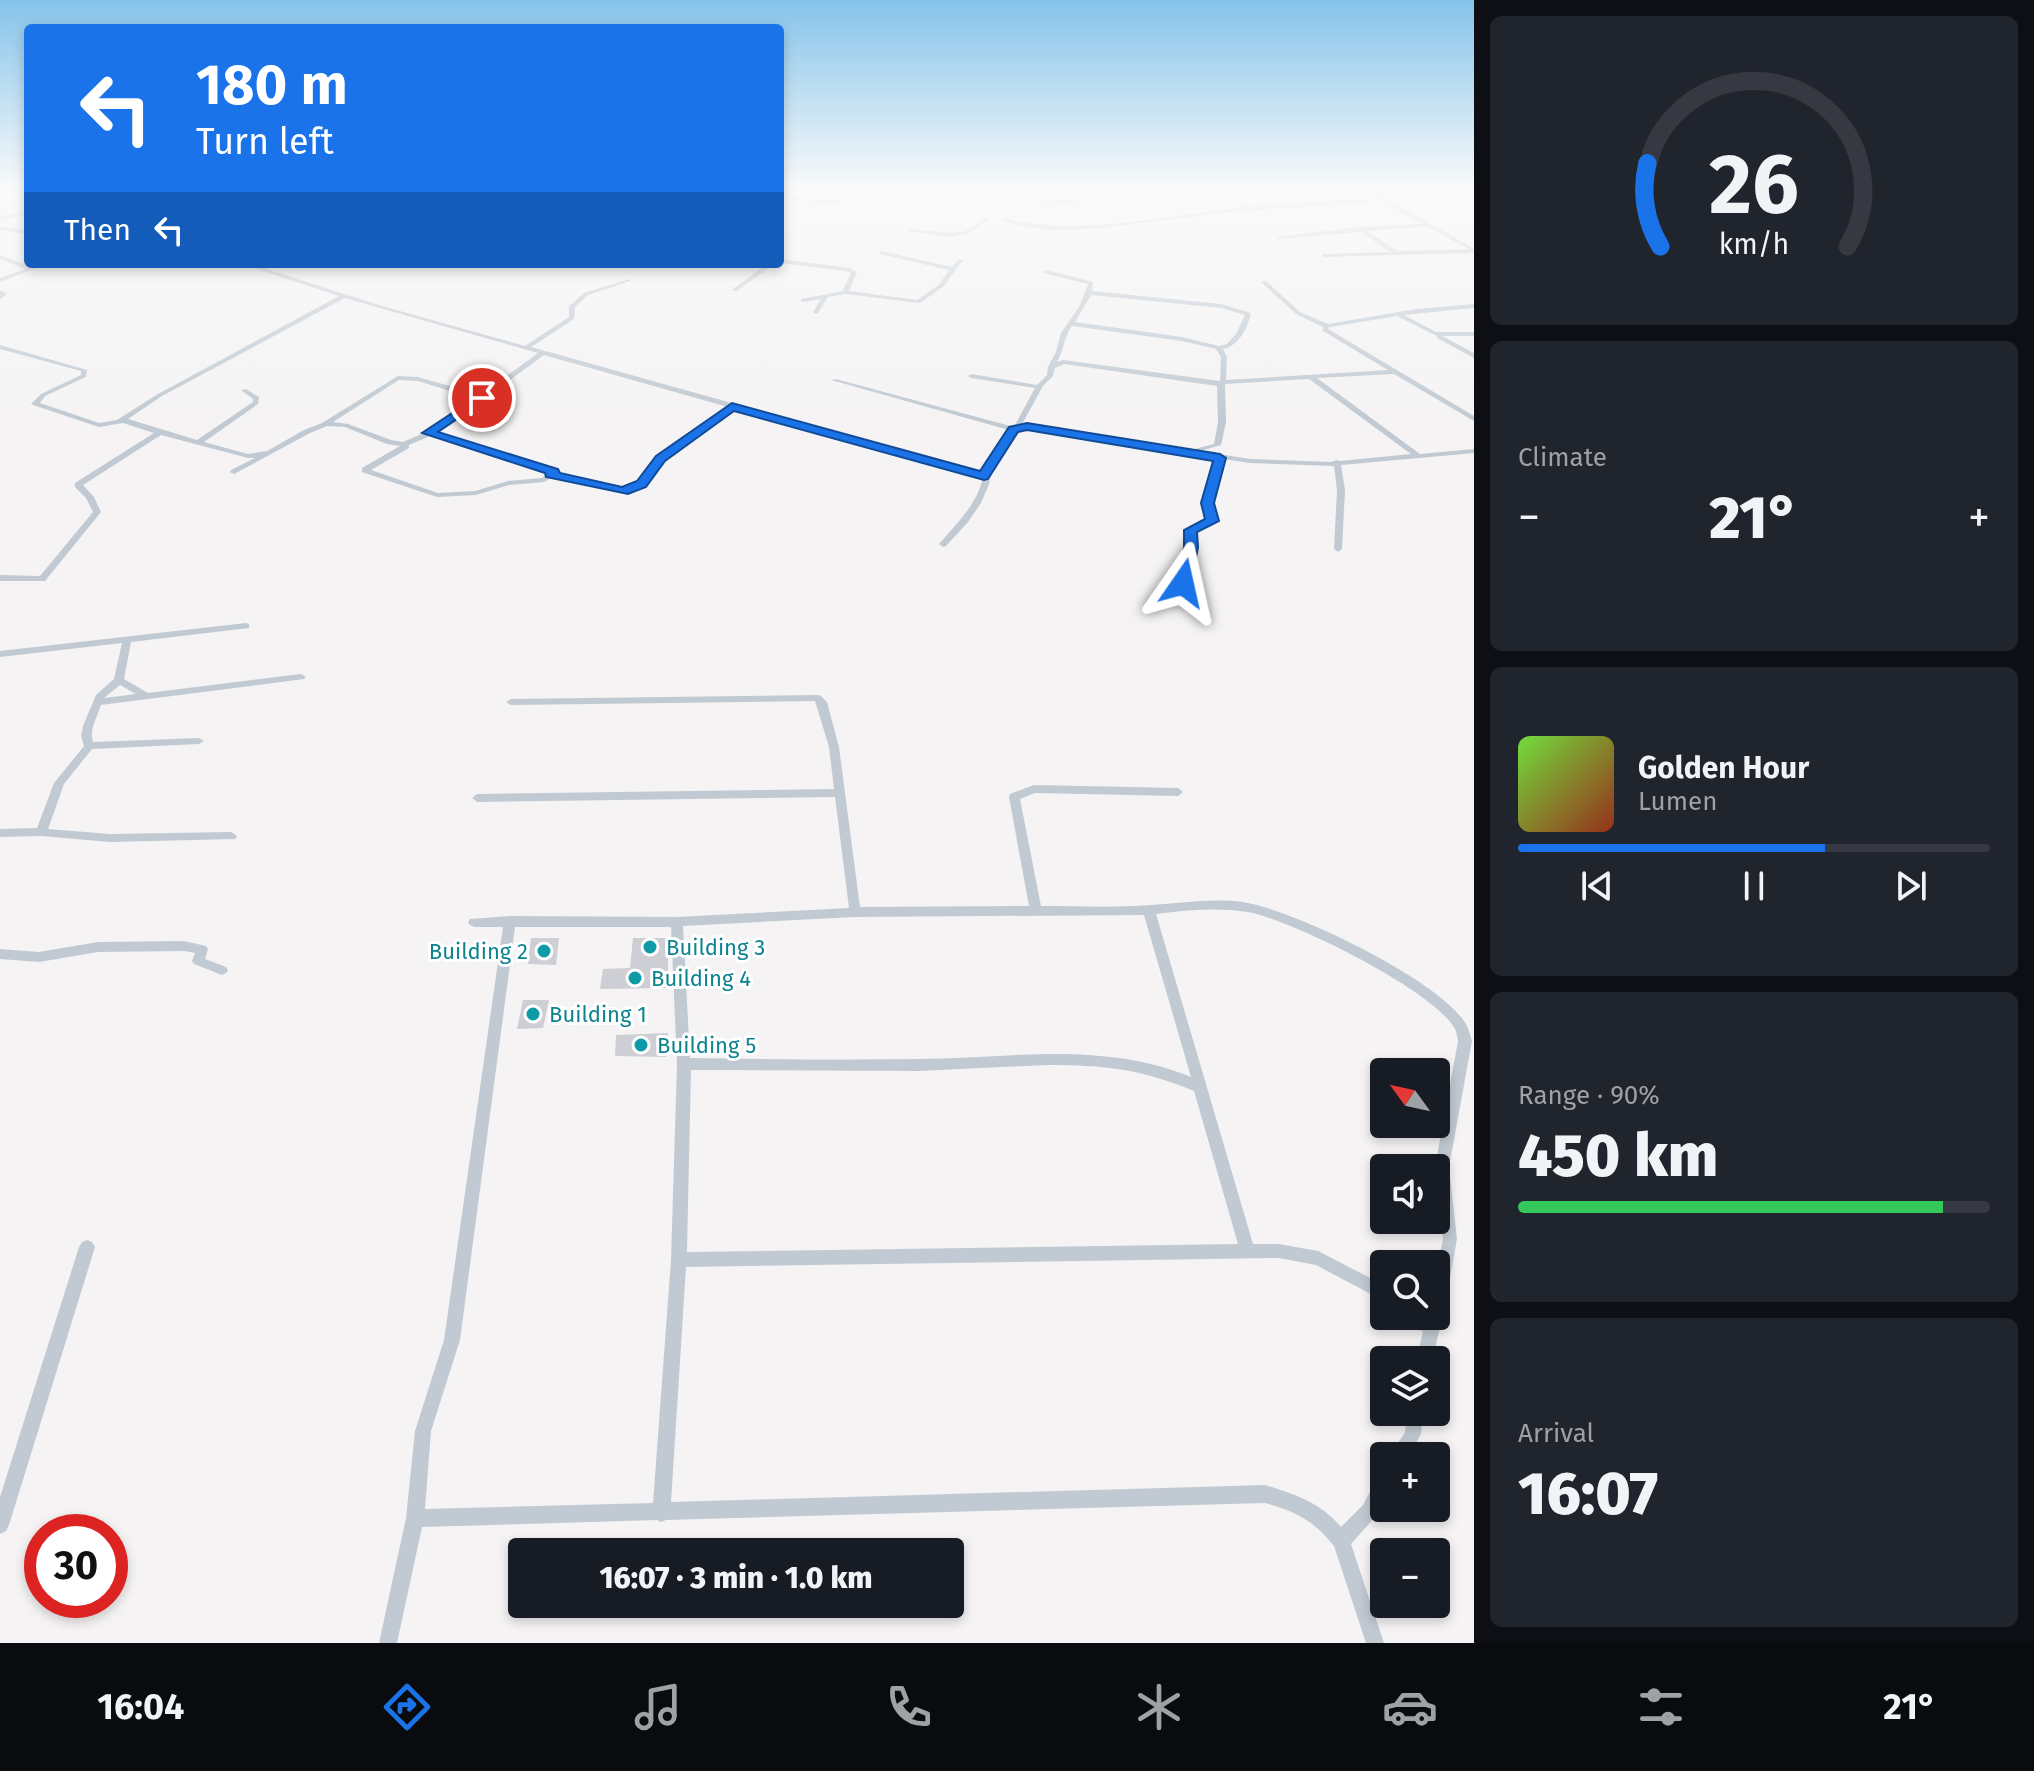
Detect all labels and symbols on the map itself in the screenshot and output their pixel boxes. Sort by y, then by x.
pin [448,364,516,432]
position arrow [1141,541,1225,625]
place label: Building 3 [666,934,765,961]
place label: Building 2 [429,938,528,965]
marker: Building 3 [641,938,659,956]
marker: Building 2 [535,942,553,960]
place label: Building 4 [651,965,751,992]
marker: Building 4 [626,969,644,987]
place label: Building 1 [549,1001,647,1028]
marker: Building 1 [524,1005,542,1023]
place label: Building 5 [657,1032,756,1059]
marker: Building 5 [632,1036,650,1054]
north arrow [1370,1058,1450,1138]
speed limit sign: 30 [24,1514,128,1618]

